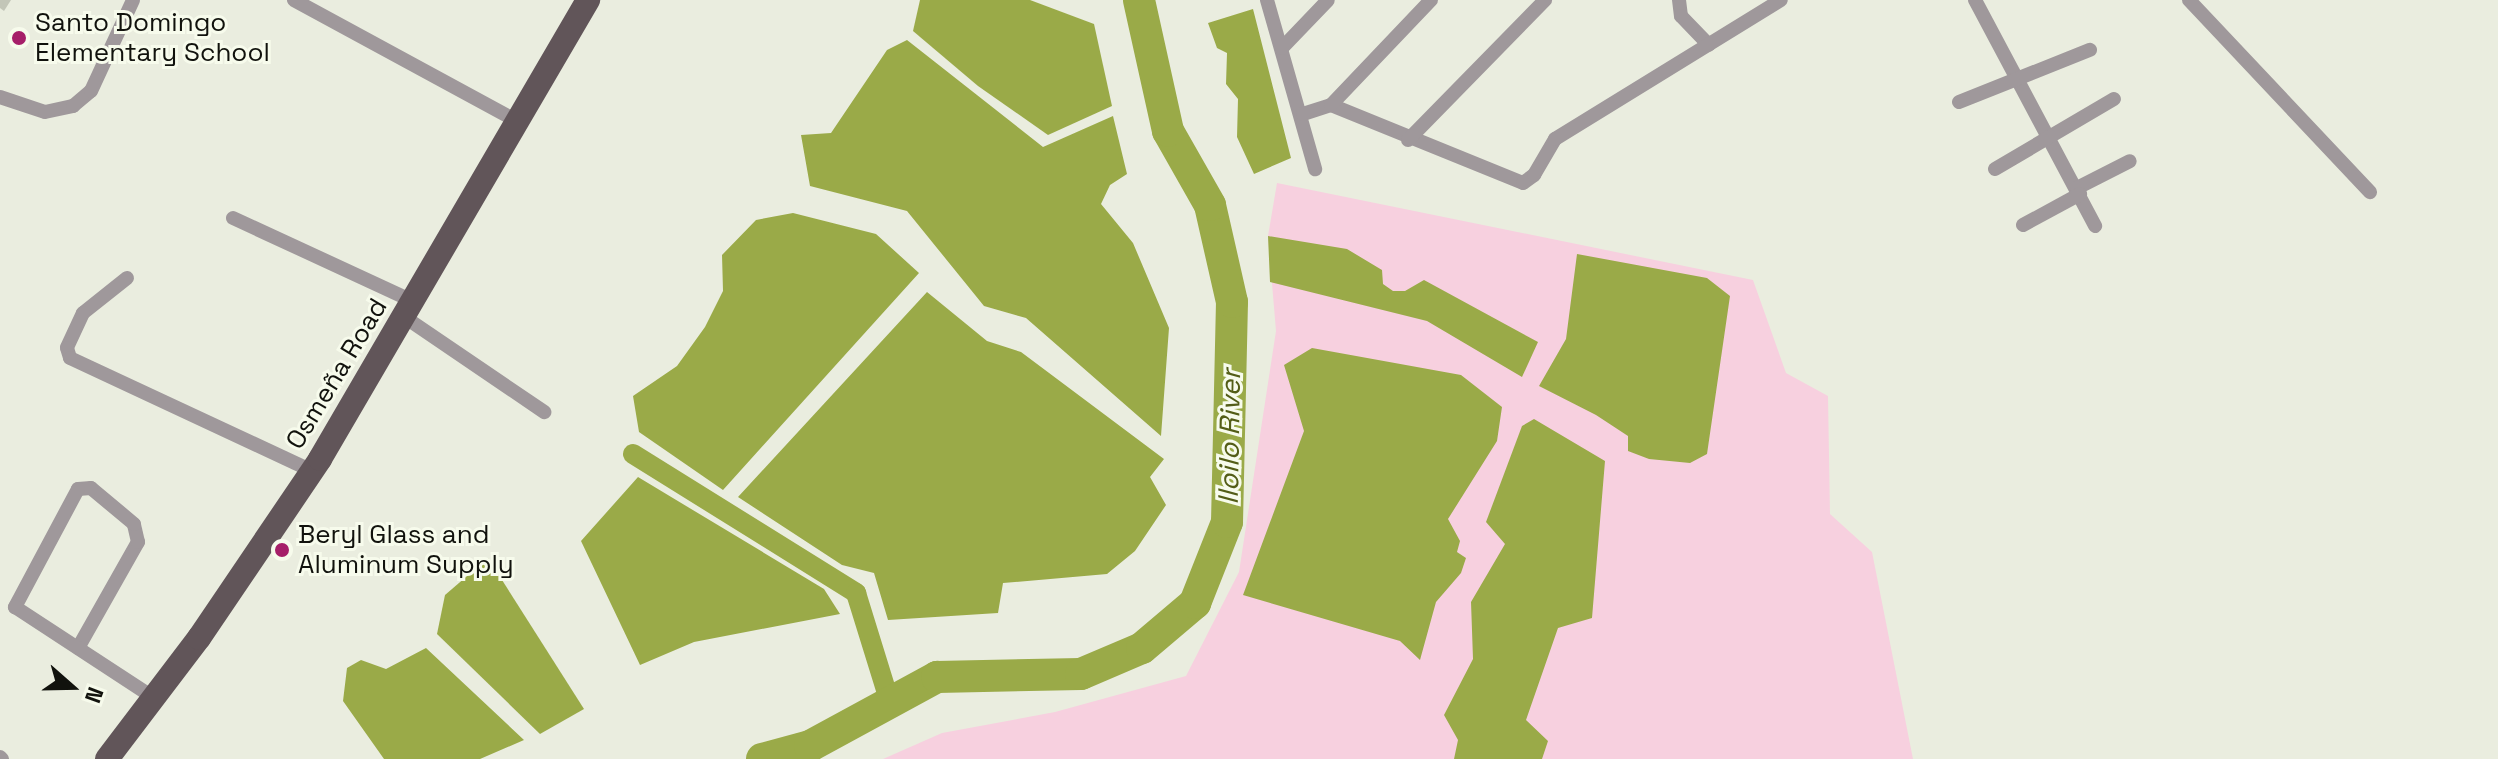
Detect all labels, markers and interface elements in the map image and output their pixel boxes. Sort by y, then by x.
place label: Santo Domingo Elementary School [35,7,270,68]
marker: Santo Domingo Elementary School [10,29,28,47]
street label: Osmeña Road [280,293,394,455]
water label: Iloilo River [1211,369,1247,505]
place label: Beryl Glass and Aluminum Supply [298,519,514,580]
marker: Beryl Glass and Aluminum Supply [273,541,291,559]
north arrow [32,647,112,727]
text: N [79,683,110,707]

